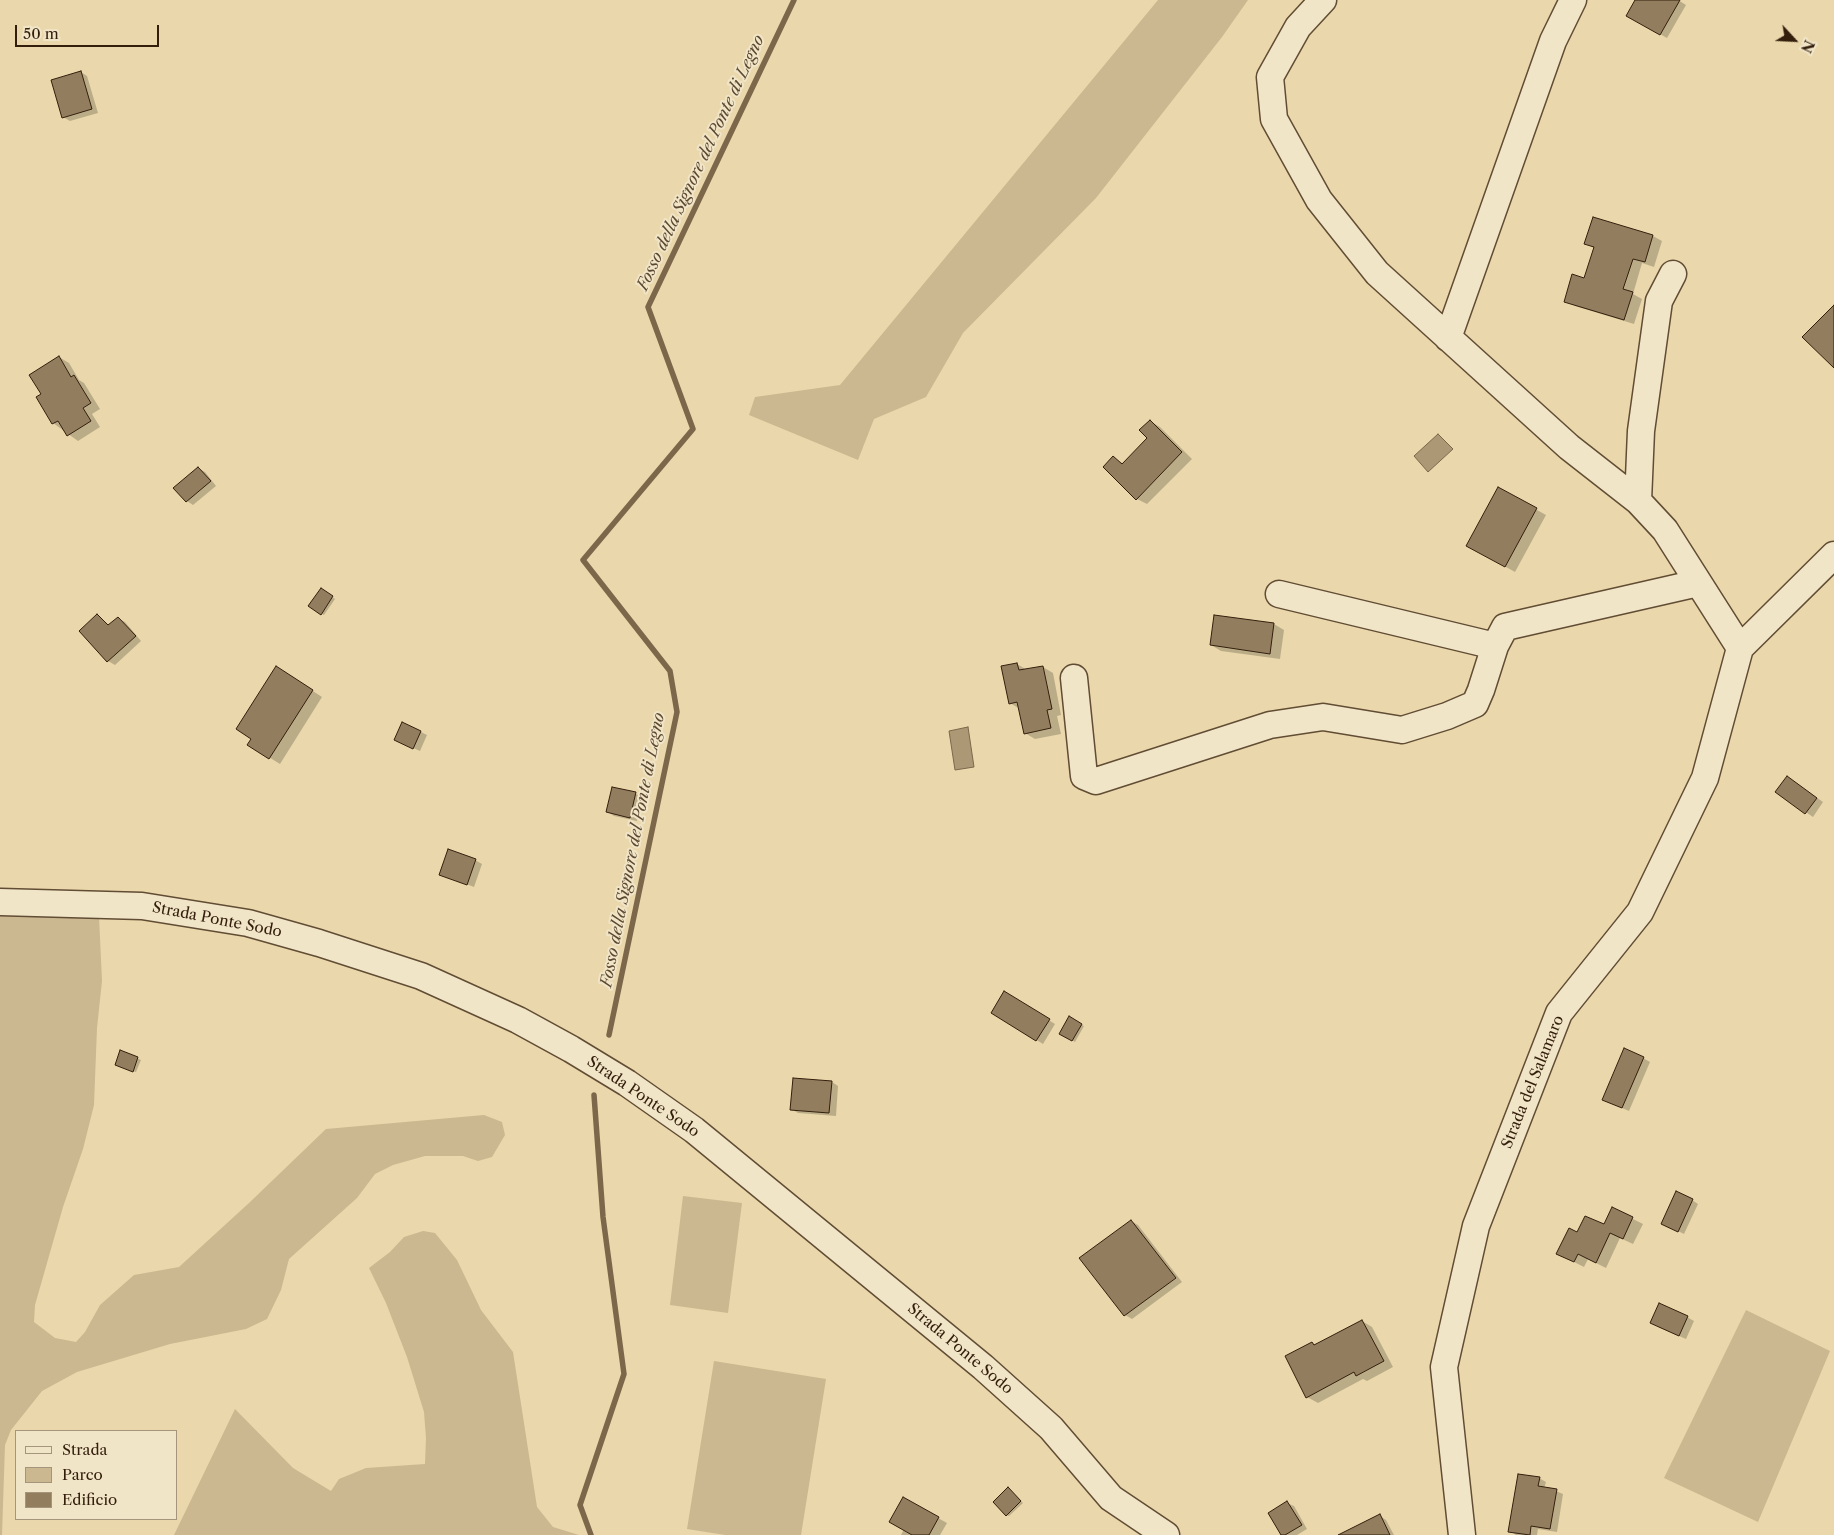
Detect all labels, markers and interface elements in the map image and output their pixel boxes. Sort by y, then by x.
scale bar [18,15,161,47]
north arrow [1769,15,1819,65]
text: 50 m [23,24,59,43]
water label: Fosso della Signore del Ponte di Legno [633,32,769,294]
text: N [1797,37,1818,56]
water label: Fosso della Signore del Ponte di Legno [597,711,669,989]
street label: Strada Ponte Sodo [151,899,283,941]
street label: Strada del Salamaro [1498,1013,1568,1151]
street label: Strada Ponte Sodo [583,1053,703,1141]
street label: Strada Ponte Sodo [904,1300,1016,1398]
legend [15,1430,178,1520]
text: Strada [62,1440,108,1459]
text: Parco [62,1465,103,1484]
text: Edificio [62,1490,117,1509]

